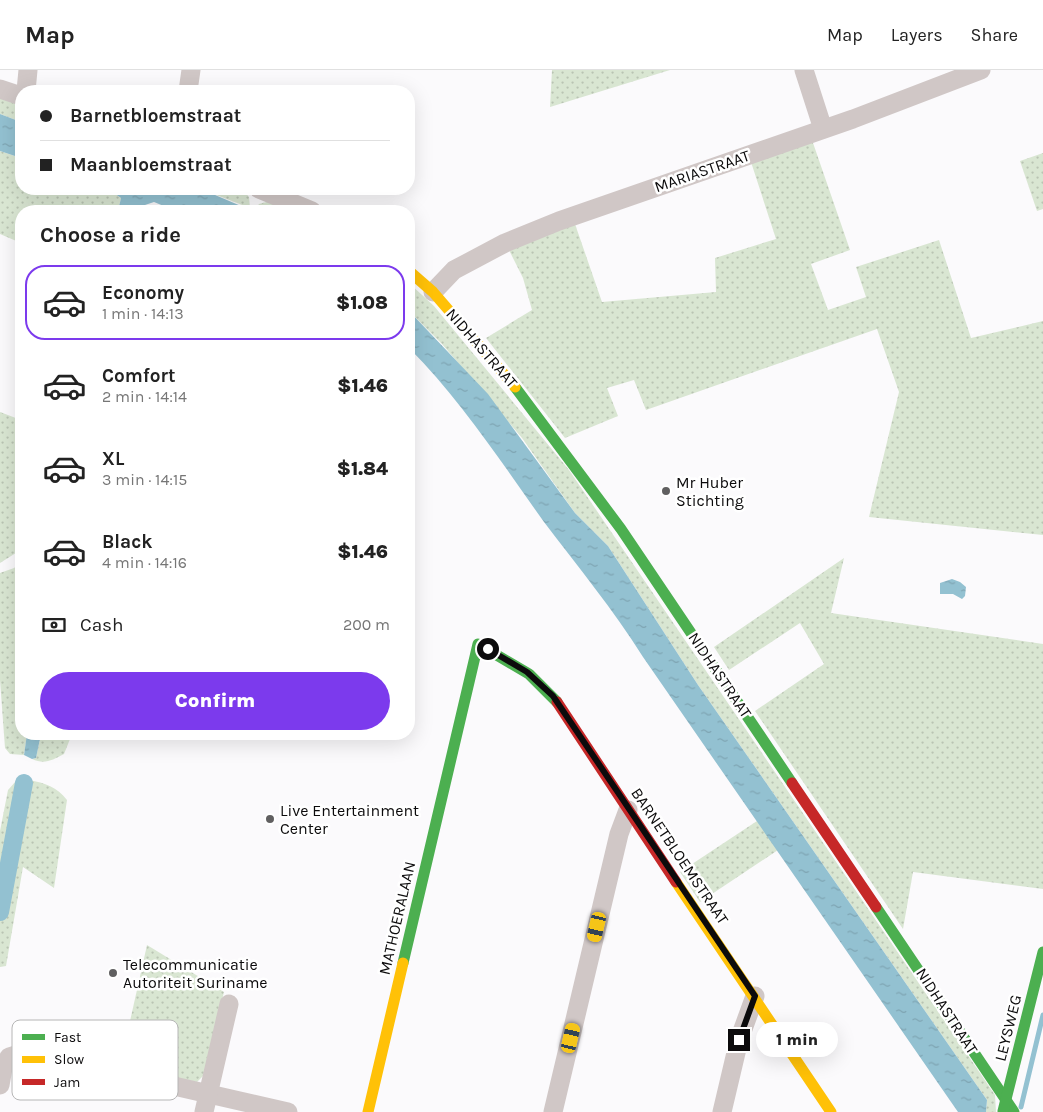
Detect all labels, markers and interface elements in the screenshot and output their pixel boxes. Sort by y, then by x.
text: Map [25,21,75,49]
text: Map [827,24,863,46]
text: Layers [891,24,943,46]
text: Share [971,24,1018,46]
text: Barnetbloemstraat [70,105,241,127]
street label: MARIASTRAAT [652,146,752,196]
text: Maanbloemstraat [70,154,232,176]
text: Choose a ride [40,222,181,248]
icon: car [42,280,87,325]
text: Economy [102,282,184,304]
text: $1.08 [336,292,388,314]
text: 1 min · 14:13 [102,304,184,323]
street label: NIDHASTRAAT [442,304,522,392]
icon: car [42,363,87,408]
text: Comfort [102,365,176,387]
text: $1.46 [337,375,388,397]
text: 2 min · 14:14 [102,387,187,406]
icon: car [42,446,87,491]
text: XL [102,448,124,470]
text: $1.84 [337,458,388,480]
text: 3 min · 14:15 [102,470,187,489]
place label: Mr Huber Stichting [676,473,744,510]
marker: Mr Huber Stichting [660,485,672,497]
icon: car [42,529,87,574]
text: Black [102,531,153,553]
text: $1.46 [337,541,388,563]
text: 4 min · 14:16 [102,553,187,572]
icon: cash [40,611,68,639]
text: Cash [80,614,124,636]
text: 200 m [343,615,390,634]
street label: NIDHASTRAAT [684,629,756,721]
route start [477,638,499,660]
button: Confirm [40,672,390,730]
street label: BARNETBLOEMSTRAAT [627,784,733,928]
place label: Live Entertainment Center [280,801,419,838]
marker: Live Entertainment Center [264,813,276,825]
street label: MATHOERALAAN [375,859,419,977]
car [586,911,607,943]
place label: Telecommunicatie Autoriteit Suriname [123,955,268,992]
street label: NIDHASTRAAT [912,964,982,1058]
marker: Telecommunicatie Autoriteit Suriname [107,967,119,979]
street label: LEYSWEG [991,993,1025,1063]
legend [12,1020,178,1100]
car [560,1022,581,1054]
callout: 1 min [756,1022,839,1058]
text: Fast [54,1029,81,1046]
route end [728,1029,750,1051]
text: 1 min [776,1030,818,1049]
text: Slow [54,1051,84,1068]
text: Jam [54,1074,80,1091]

